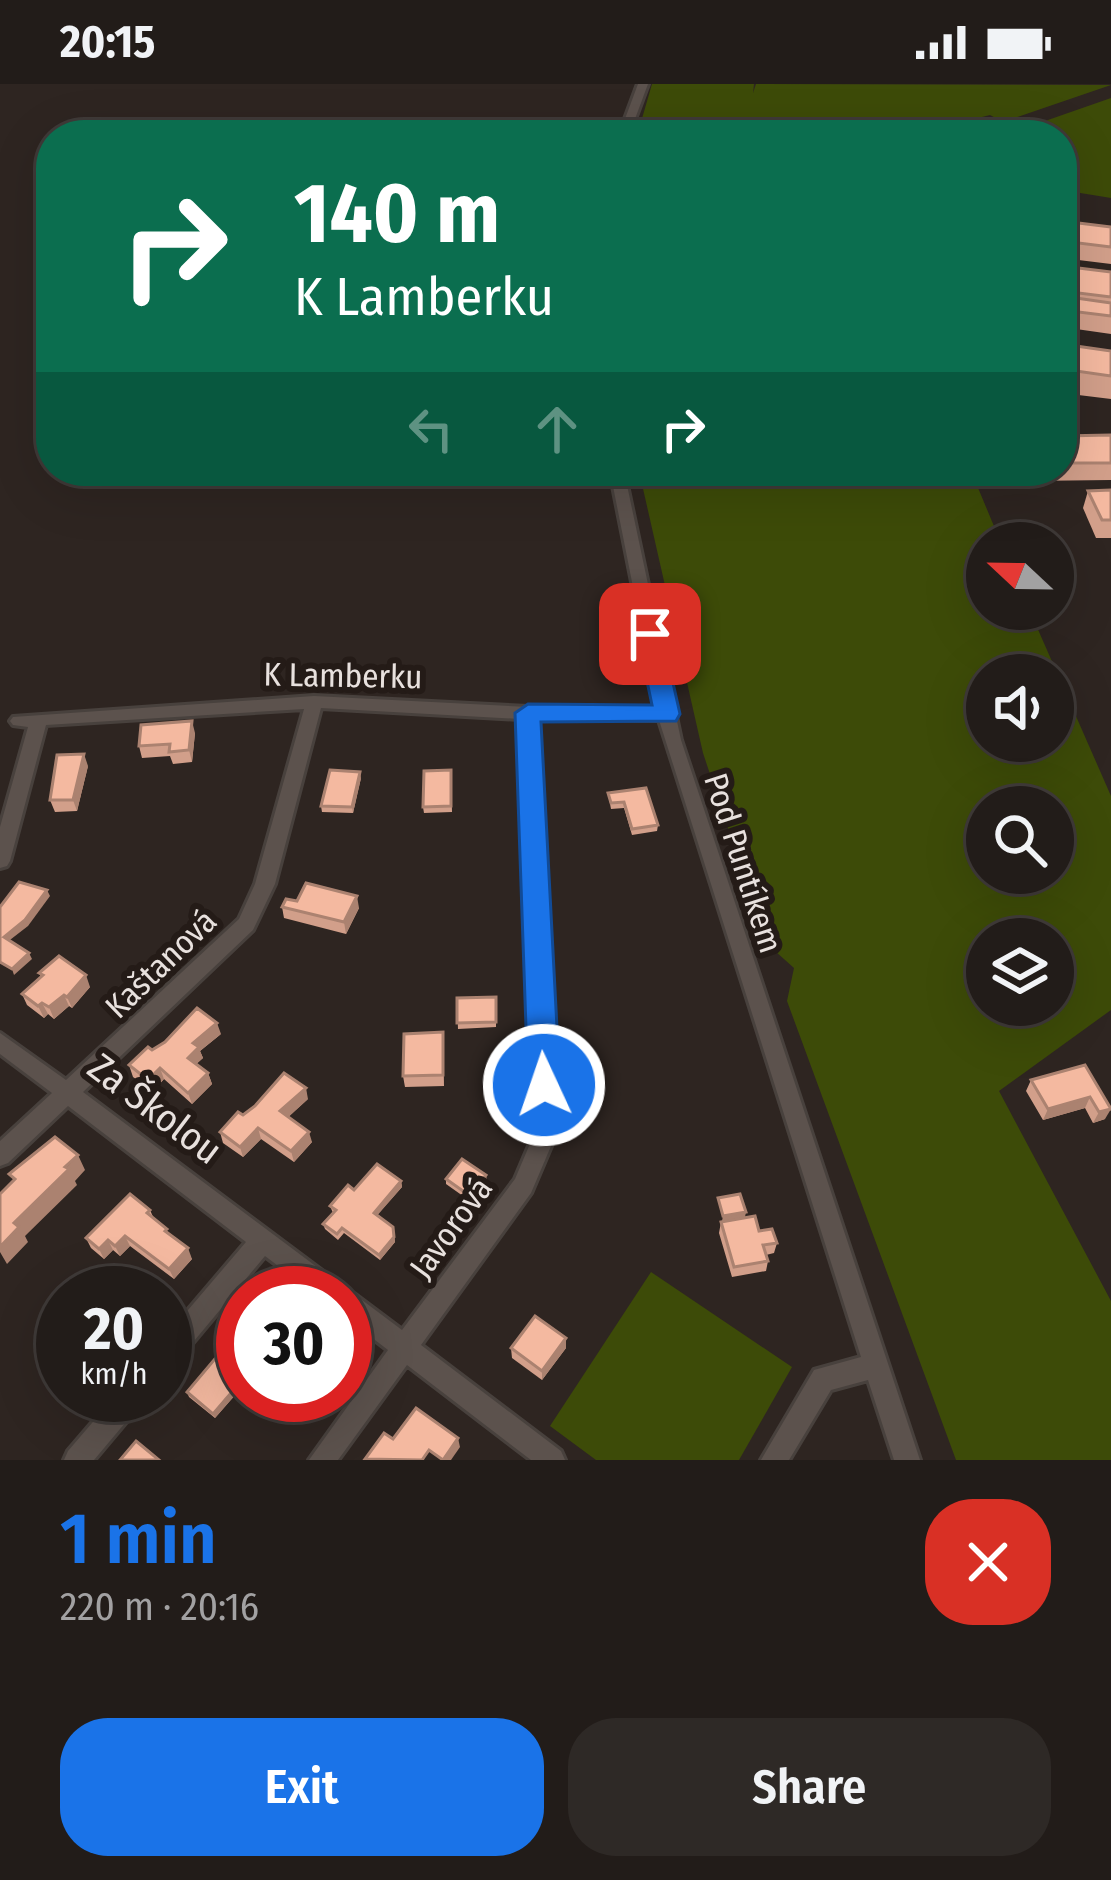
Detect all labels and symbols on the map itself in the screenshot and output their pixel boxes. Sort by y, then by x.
north arrow [966,522,1074,630]
pin [599,583,701,685]
street label: K Lamberku [263,655,423,697]
street label: Pod Puntíkem [695,768,791,958]
street label: Kaštanová [97,901,225,1027]
position arrow [481,1022,607,1148]
street label: Za Školou [79,1044,231,1174]
street label: Javorová [401,1170,501,1286]
speed limit sign: 30 [216,1266,372,1422]

